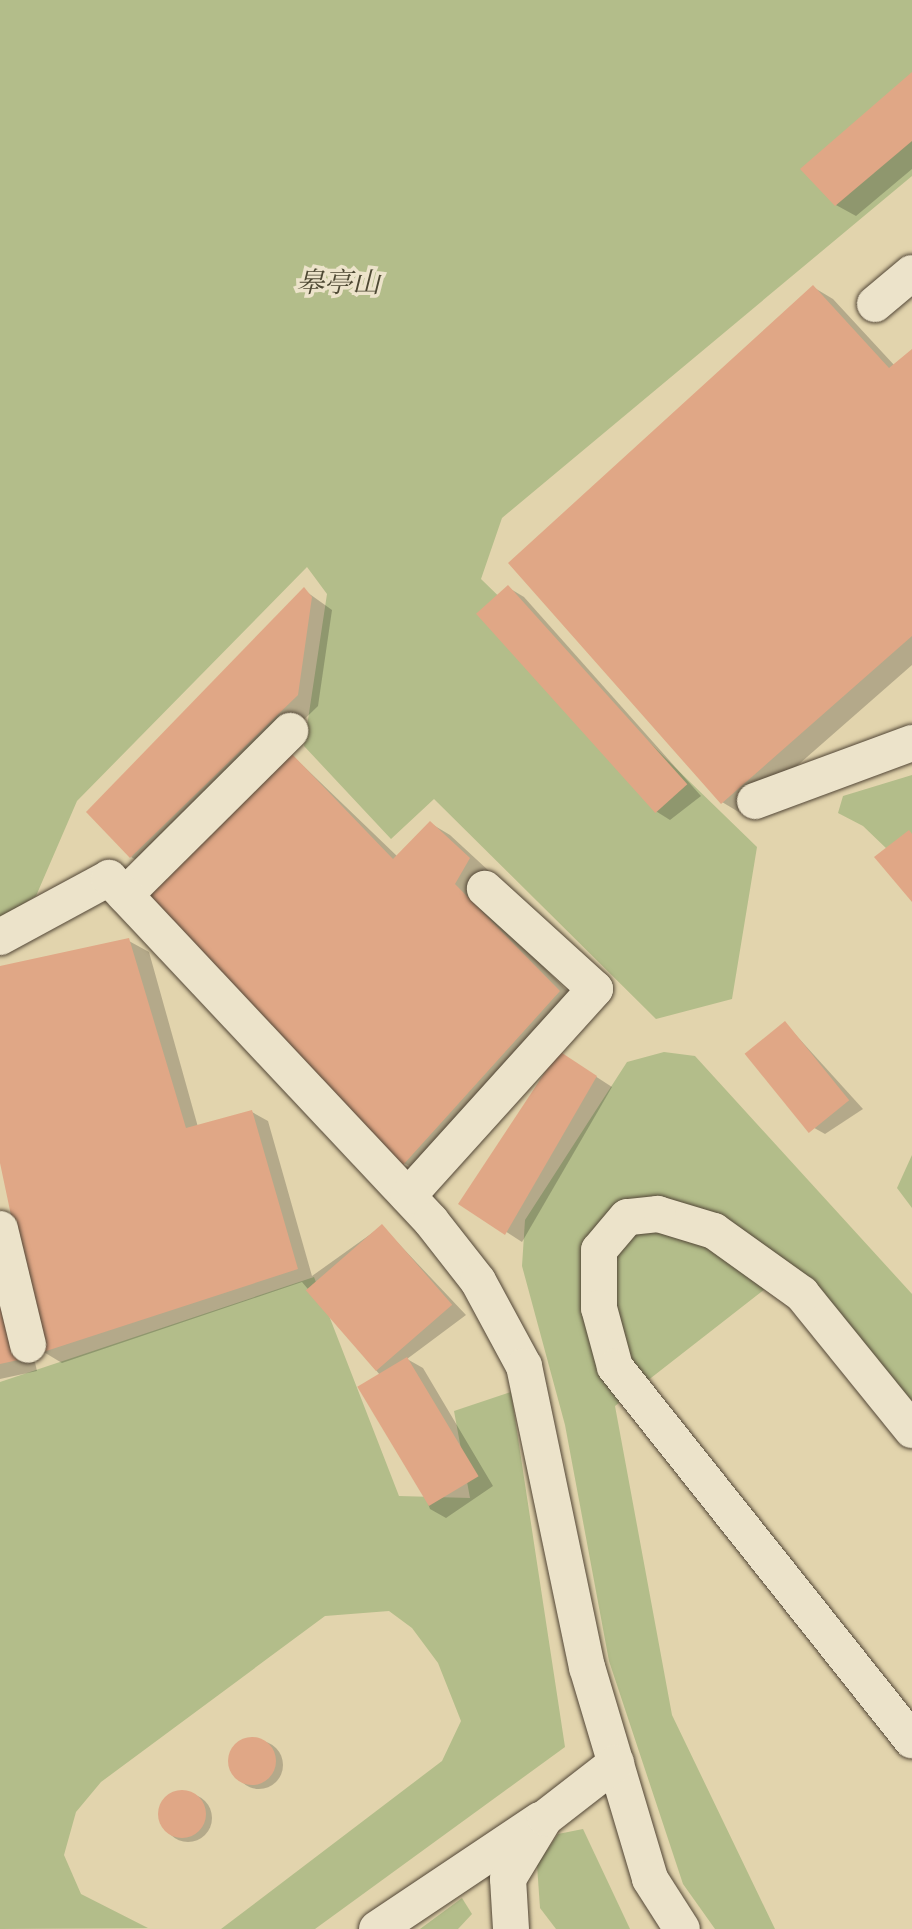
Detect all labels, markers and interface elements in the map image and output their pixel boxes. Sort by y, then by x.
park label: 皋亭山 [296,267,380,301]

